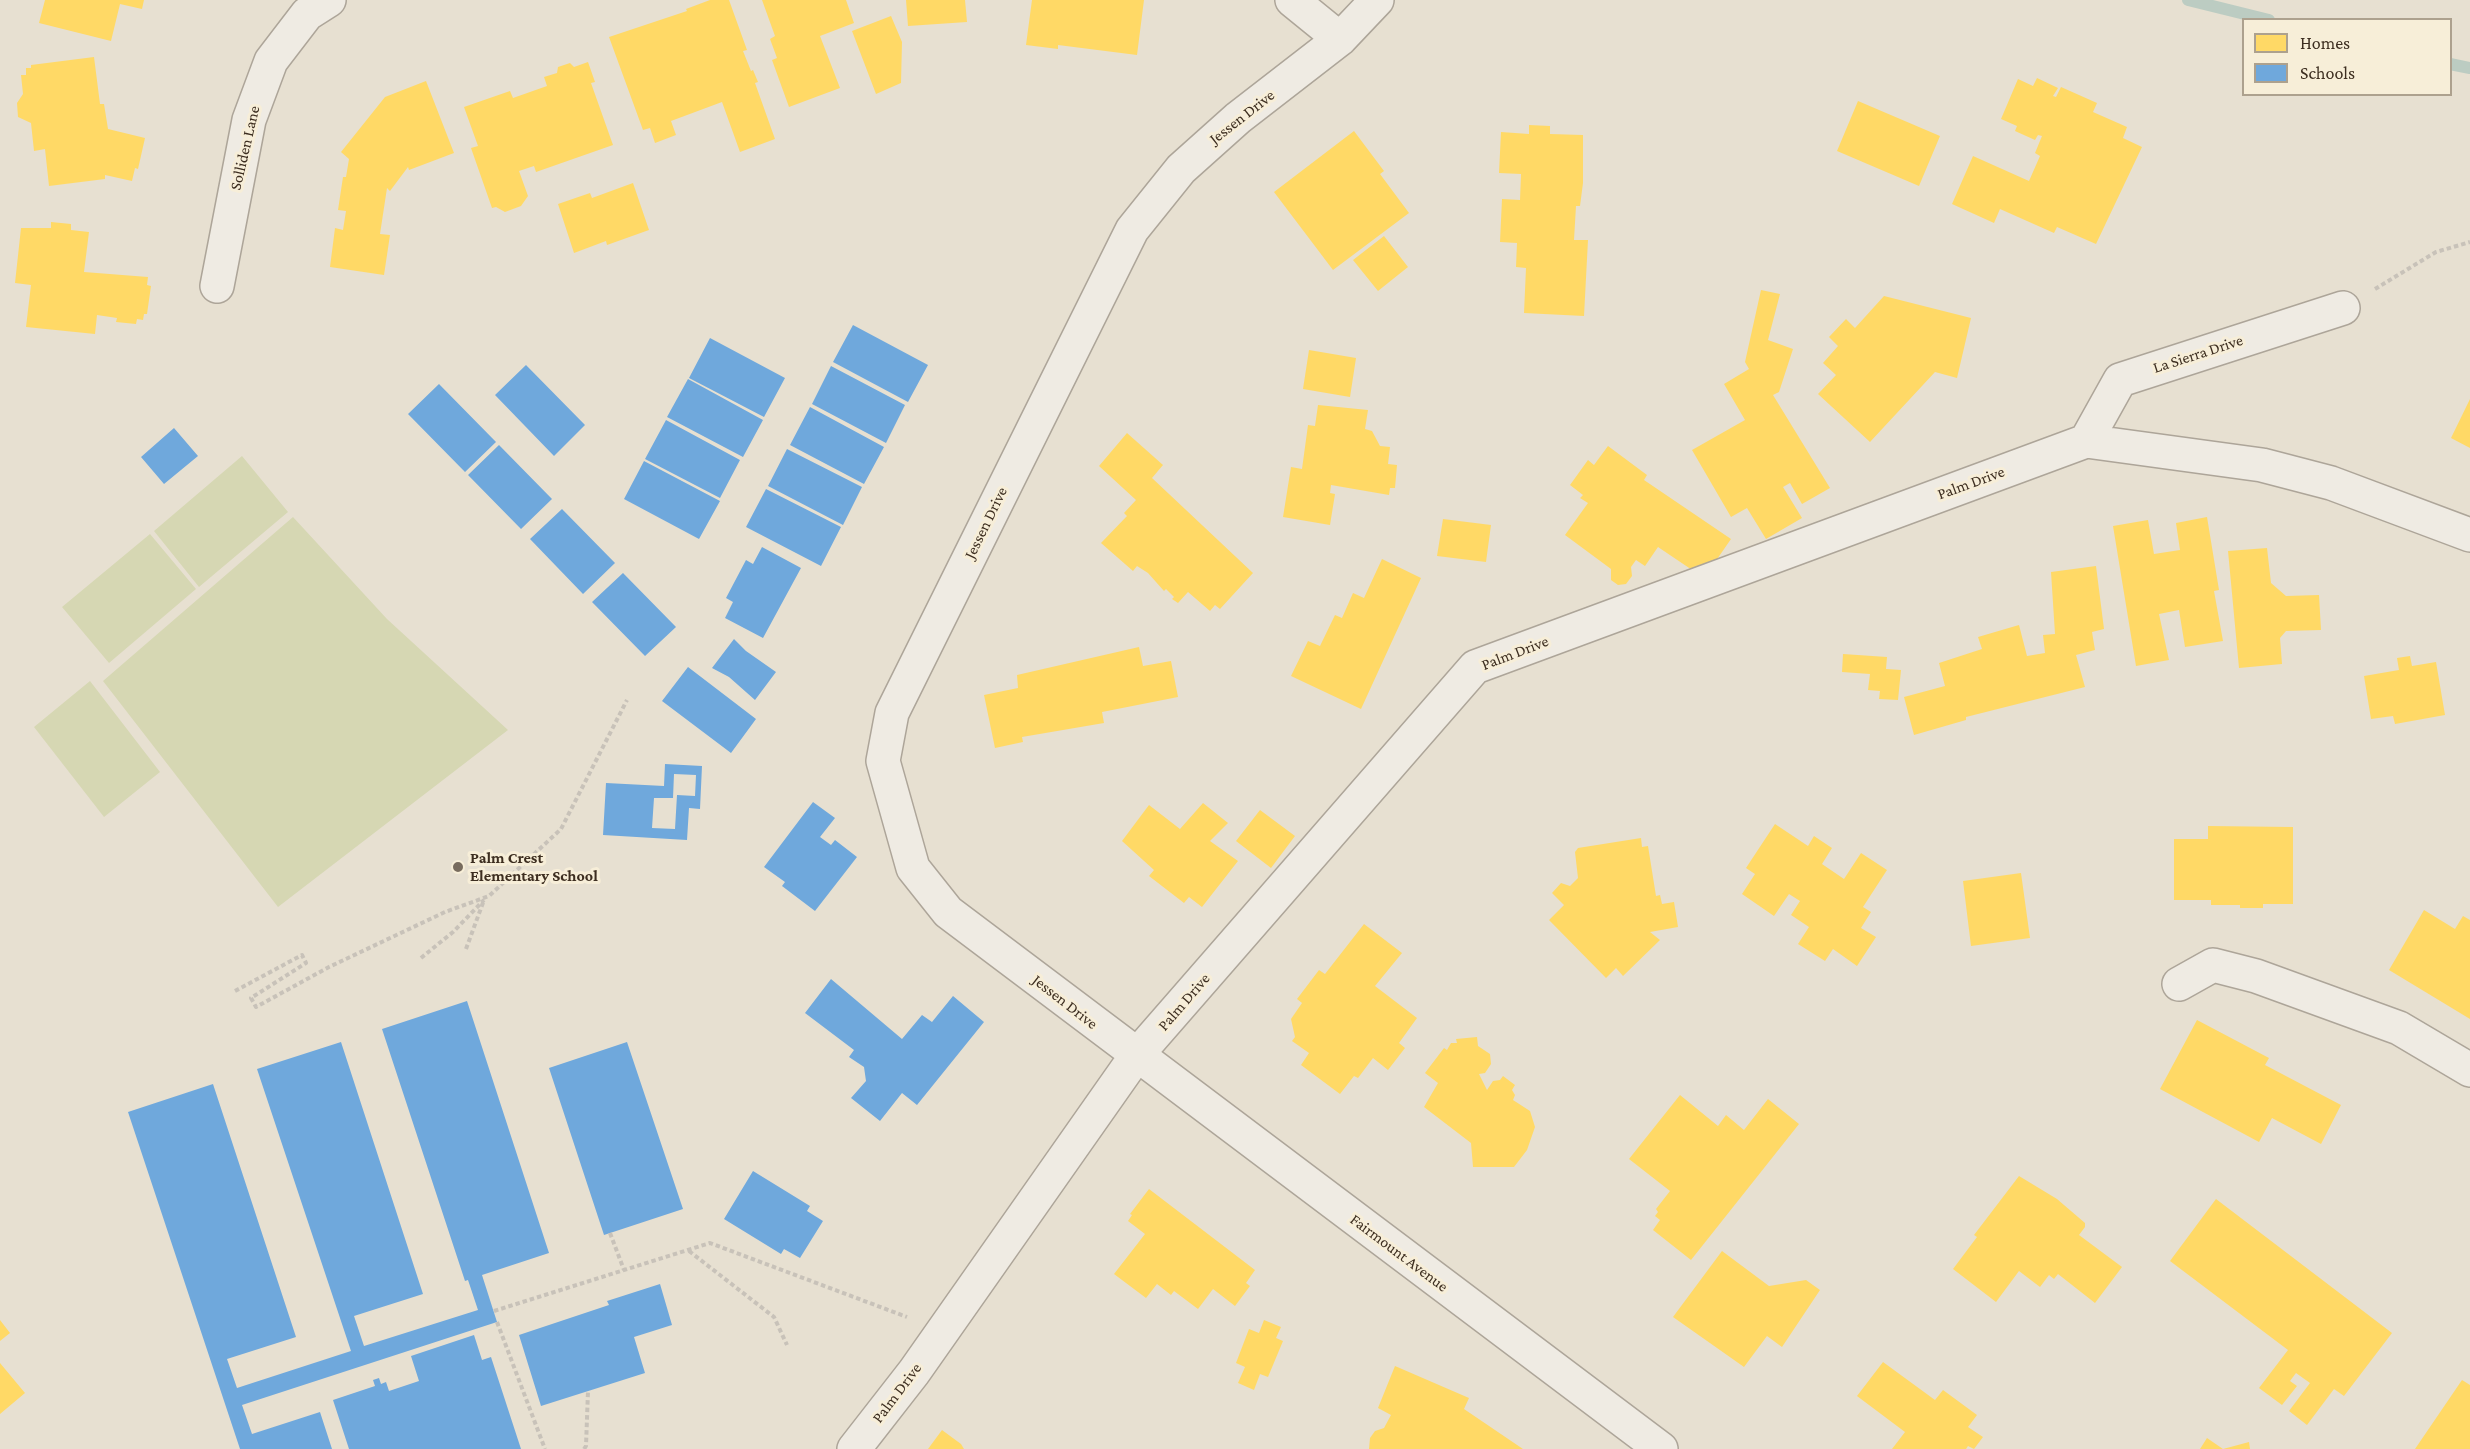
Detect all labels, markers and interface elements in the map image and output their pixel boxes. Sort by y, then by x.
legend [2242,18,2452,96]
text: Homes [2300,33,2350,53]
text: Schools [2300,63,2355,83]
street label: Jessen Drive [1205,86,1279,148]
street label: Solliden Lane [226,104,264,192]
street label: La Sierra Drive [2151,330,2245,378]
street label: Palm Drive [1935,462,2007,504]
street label: Jessen Drive [960,484,1012,562]
street label: Palm Drive [1479,631,1551,675]
place label: Palm Crest Elementary School [470,848,598,886]
marker: Palm Crest Elementary School [451,860,465,874]
street label: Palm Drive [1154,969,1214,1035]
street label: Jessen Drive [1028,971,1102,1033]
street label: Fairmount Avenue [1346,1210,1452,1296]
street label: Palm Drive [868,1359,926,1427]

